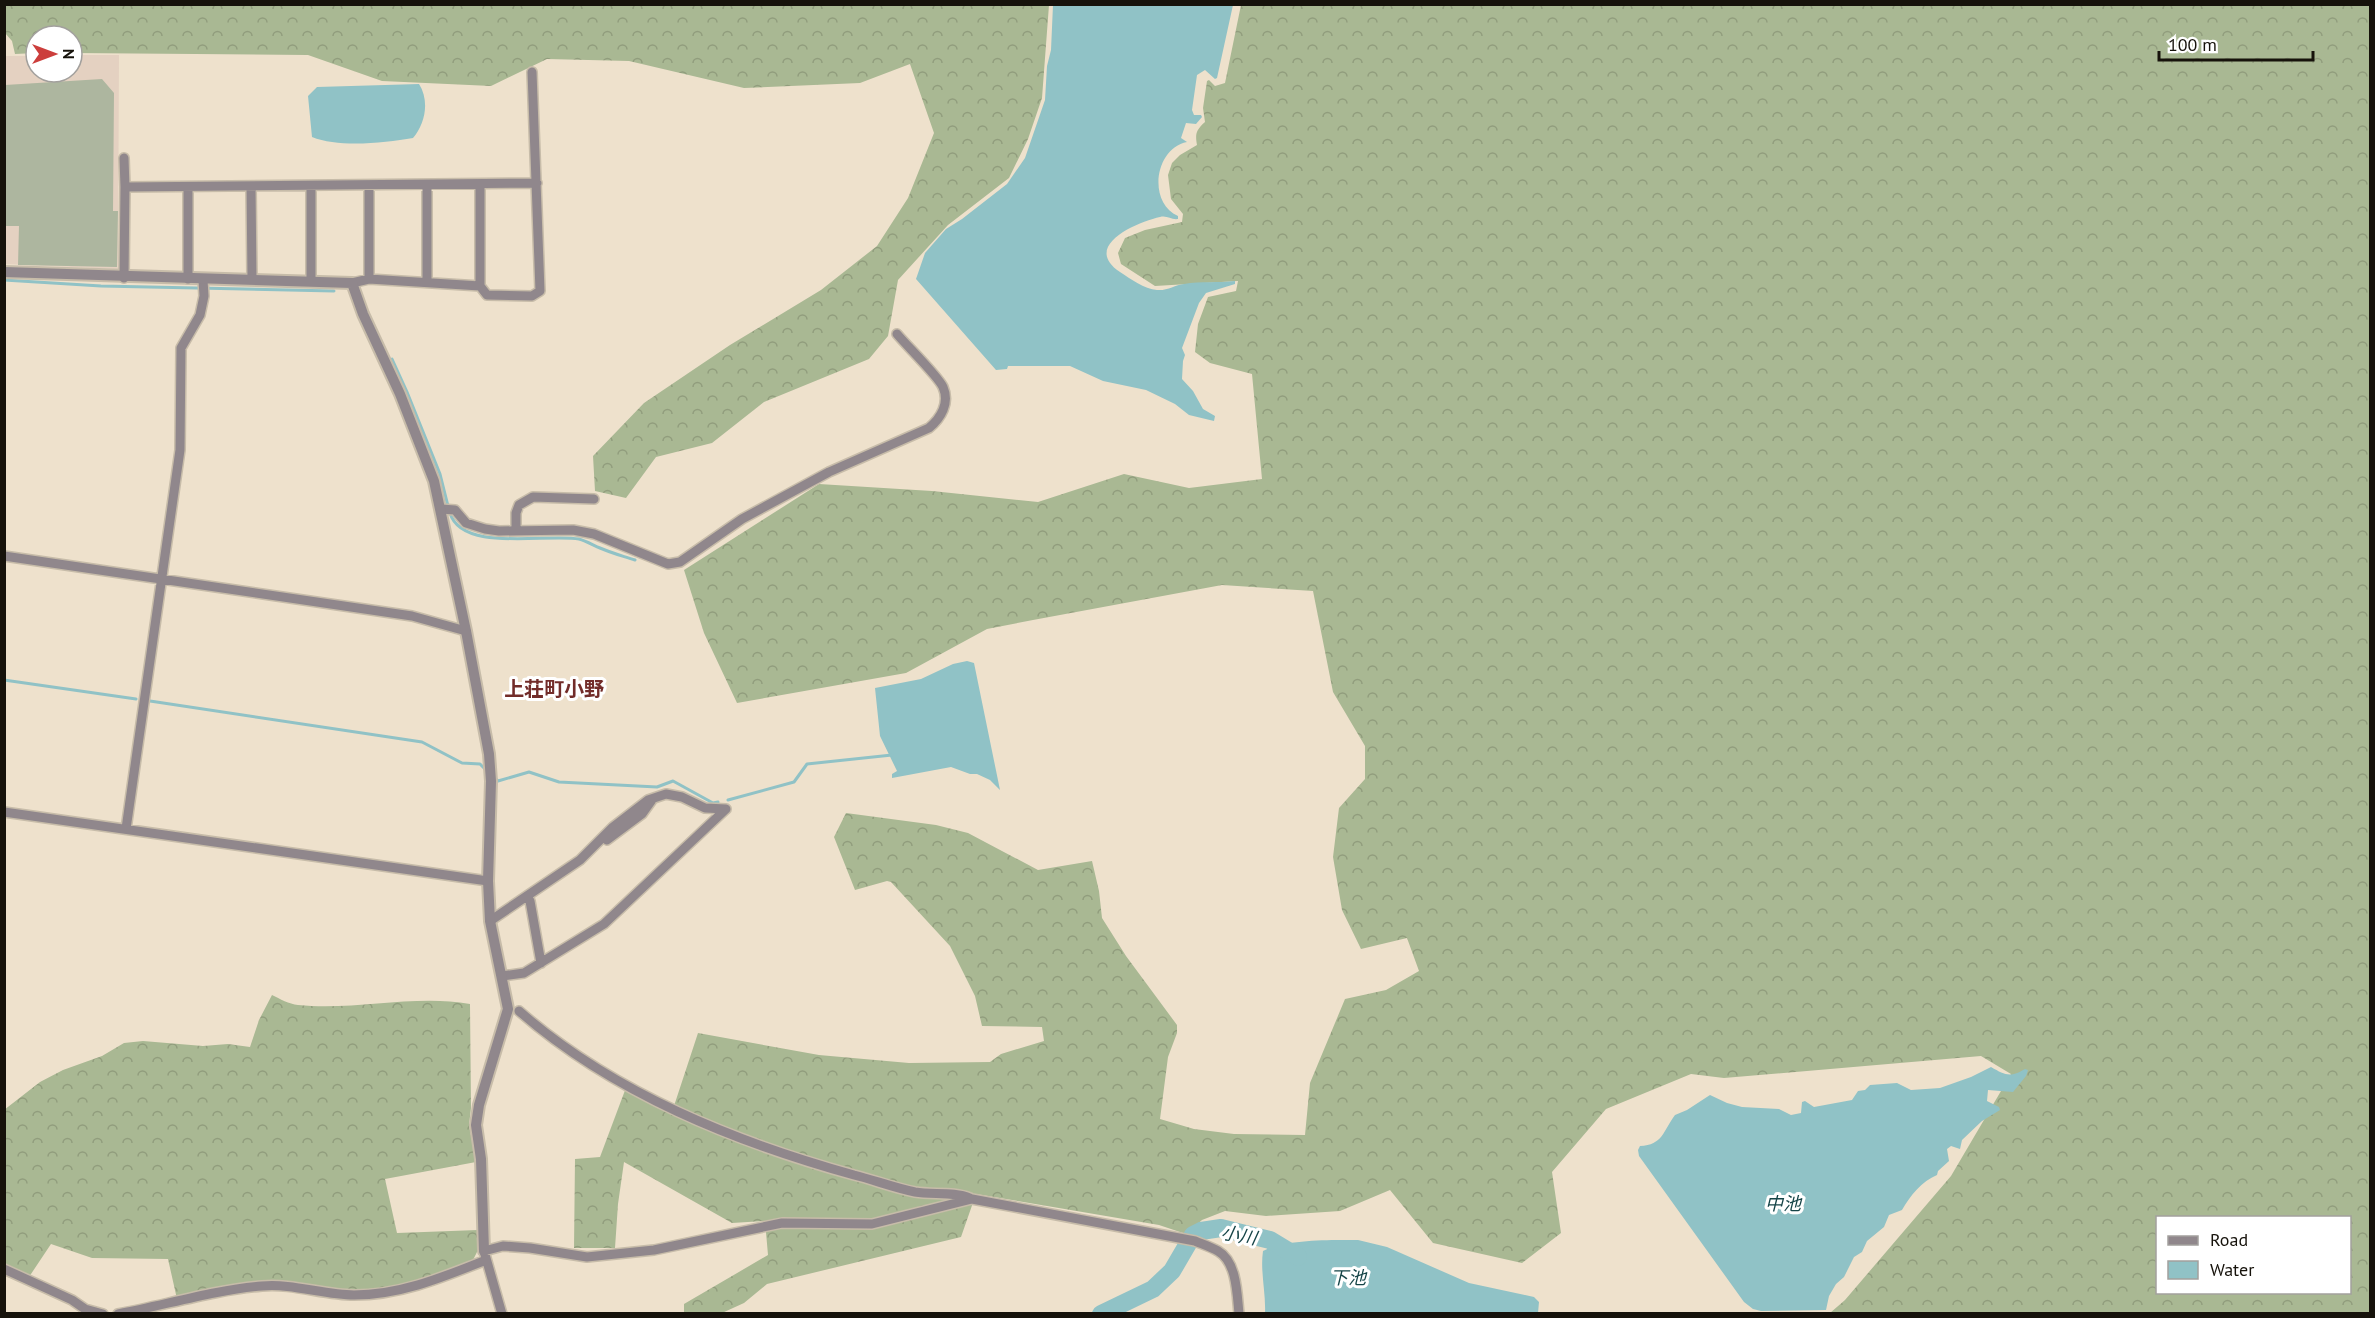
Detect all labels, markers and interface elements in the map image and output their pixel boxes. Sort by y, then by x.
north arrow [24,24,84,84]
scale bar [2159,24,2314,62]
text: 100 m [2168,33,2217,56]
text: N [59,49,79,59]
district label: 上荘町小野 [504,676,604,702]
water label: 中池 [1765,1192,1803,1215]
legend [2156,1216,2351,1294]
water label: 小川 [1219,1221,1261,1250]
text: Road [2210,1228,2248,1251]
text: Water [2210,1258,2254,1281]
water label: 下池 [1330,1266,1368,1289]

